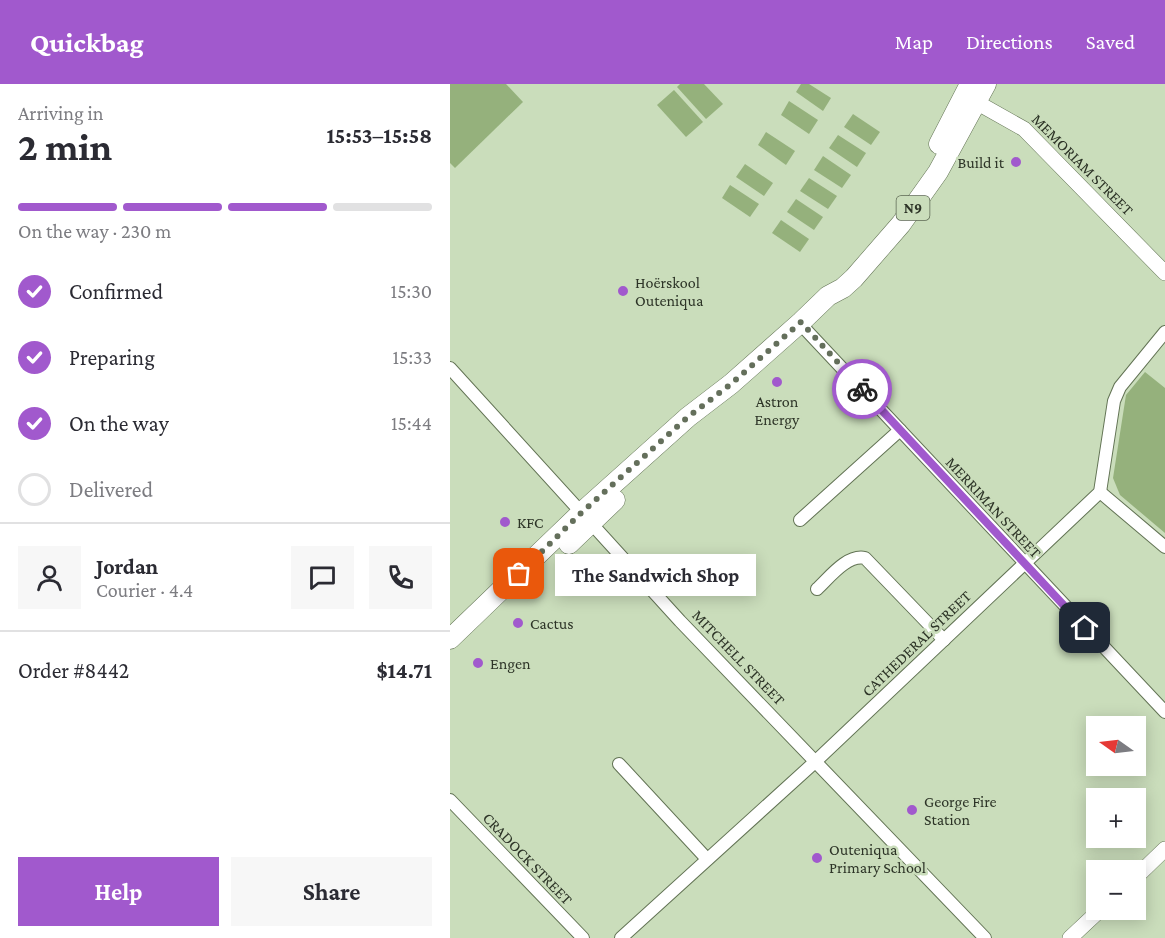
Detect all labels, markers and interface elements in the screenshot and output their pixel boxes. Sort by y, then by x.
text: Quickbag [30,27,144,58]
text: Map [895,30,933,54]
text: Directions [966,30,1053,54]
text: Saved [1086,30,1135,54]
text: Arriving in [18,102,103,124]
street label: MEMORIAM STREET [1029,110,1137,219]
text: 15:53–15:58 [326,123,432,148]
text: 2 min [18,125,112,168]
place label: Build it [957,154,1005,171]
marker: Build it [1009,155,1023,169]
road number: N9 [896,196,930,220]
text: On the way · 230 m [18,220,171,242]
place label: Hoërskool Outeniqua [635,274,704,310]
icon: check [18,275,51,308]
text: Confirmed [69,279,163,304]
text: 15:30 [391,280,432,302]
marker: Hoërskool Outeniqua [616,284,630,298]
icon: check [18,341,51,374]
text: Preparing [69,345,155,370]
text: 15:33 [392,346,432,368]
courier [832,359,892,419]
icon: bike [846,373,879,406]
marker: Astron Energy [770,375,784,389]
place label: Astron Energy [755,393,800,429]
icon: check [18,407,51,440]
text: On the way [69,411,169,436]
text: 15:44 [391,412,432,434]
street label: MERRIMAN STREET [943,453,1045,561]
text: Delivered [69,477,153,502]
place label: KFC [517,514,543,531]
marker: KFC [498,515,512,529]
button: person [18,546,81,609]
button: chat [291,546,354,609]
button: phone [369,546,432,609]
pin [493,548,544,599]
callout: The Sandwich Shop [555,553,756,595]
text: Jordan [96,554,158,579]
icon: bag [502,557,535,590]
text: The Sandwich Shop [572,564,739,586]
text: Courier · 4.4 [96,579,193,601]
street label: CATHEDERAL STREET [858,587,974,700]
pin [1059,602,1110,653]
street label: MITCHELL STREET [689,606,788,709]
icon: home [1068,611,1101,644]
place label: Cactus [530,615,573,632]
marker: Cactus [511,616,525,630]
place label: Engen [490,655,531,673]
marker: Engen [471,656,485,670]
text: Order #8442 [18,658,129,683]
text: $14.71 [377,658,432,683]
north arrow [1086,716,1146,776]
map controls [1086,716,1146,920]
button: + [1086,788,1146,848]
place label: George Fire Station [924,793,997,828]
marker: George Fire Station [905,803,919,817]
street label: CRADOCK STREET [480,809,576,908]
place label: Outeniqua Primary School [829,841,926,877]
marker: Outeniqua Primary School [810,851,824,865]
button: Help [18,857,219,926]
button: Share [231,857,432,926]
button: − [1086,860,1146,920]

